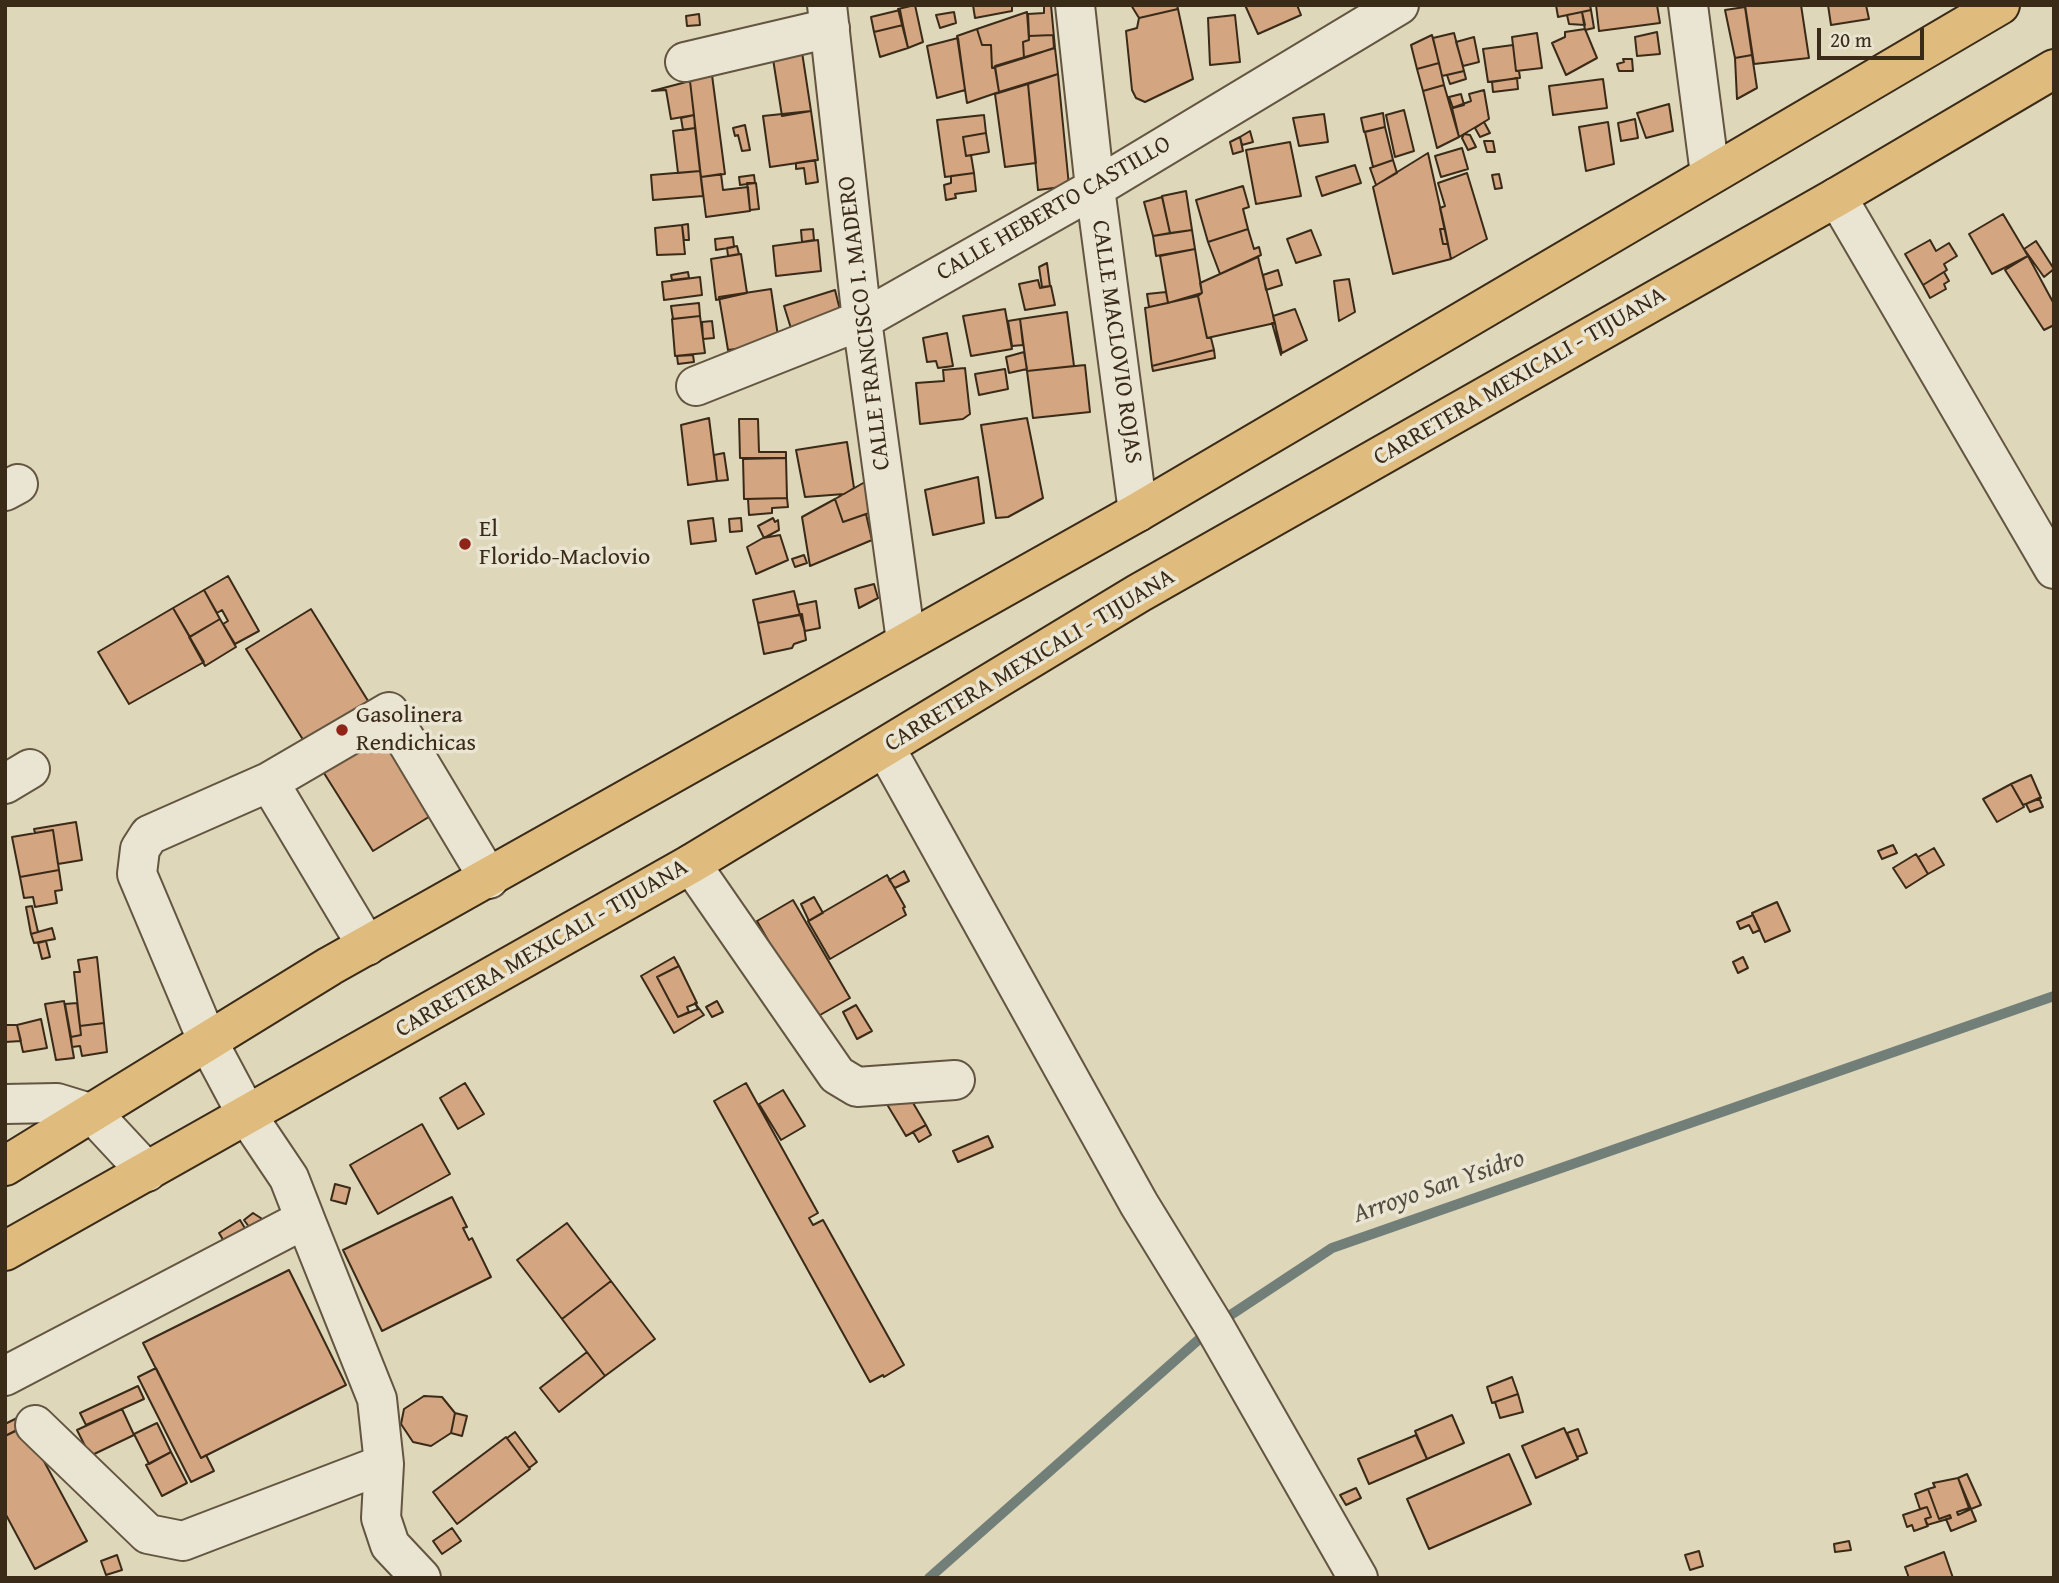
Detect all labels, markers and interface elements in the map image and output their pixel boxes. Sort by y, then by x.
scale bar [1821,14,1928,58]
text: 20 m [1830,24,1872,55]
street label: CALLE HEBERTO CASTILLO [932,130,1176,288]
street label: CALLE FRANCISCO I. MADERO [833,174,897,472]
street label: CALLE MACLOVIO ROJAS [1085,218,1147,466]
street label: CARRETERA MEXICALI - TIJUANA [1369,281,1671,473]
place label: El Florido-Maclovio [479,516,650,572]
marker: El Florido-Maclovio [457,536,473,552]
street label: CARRETERA MEXICALI - TIJUANA [880,563,1180,759]
place label: Gasolinera Rendichicas [356,702,476,758]
marker: Gasolinera Rendichicas [334,722,350,738]
street label: CARRETERA MEXICALI - TIJUANA [391,853,693,1045]
water label: Arroyo San Ysidro [1349,1143,1529,1231]

